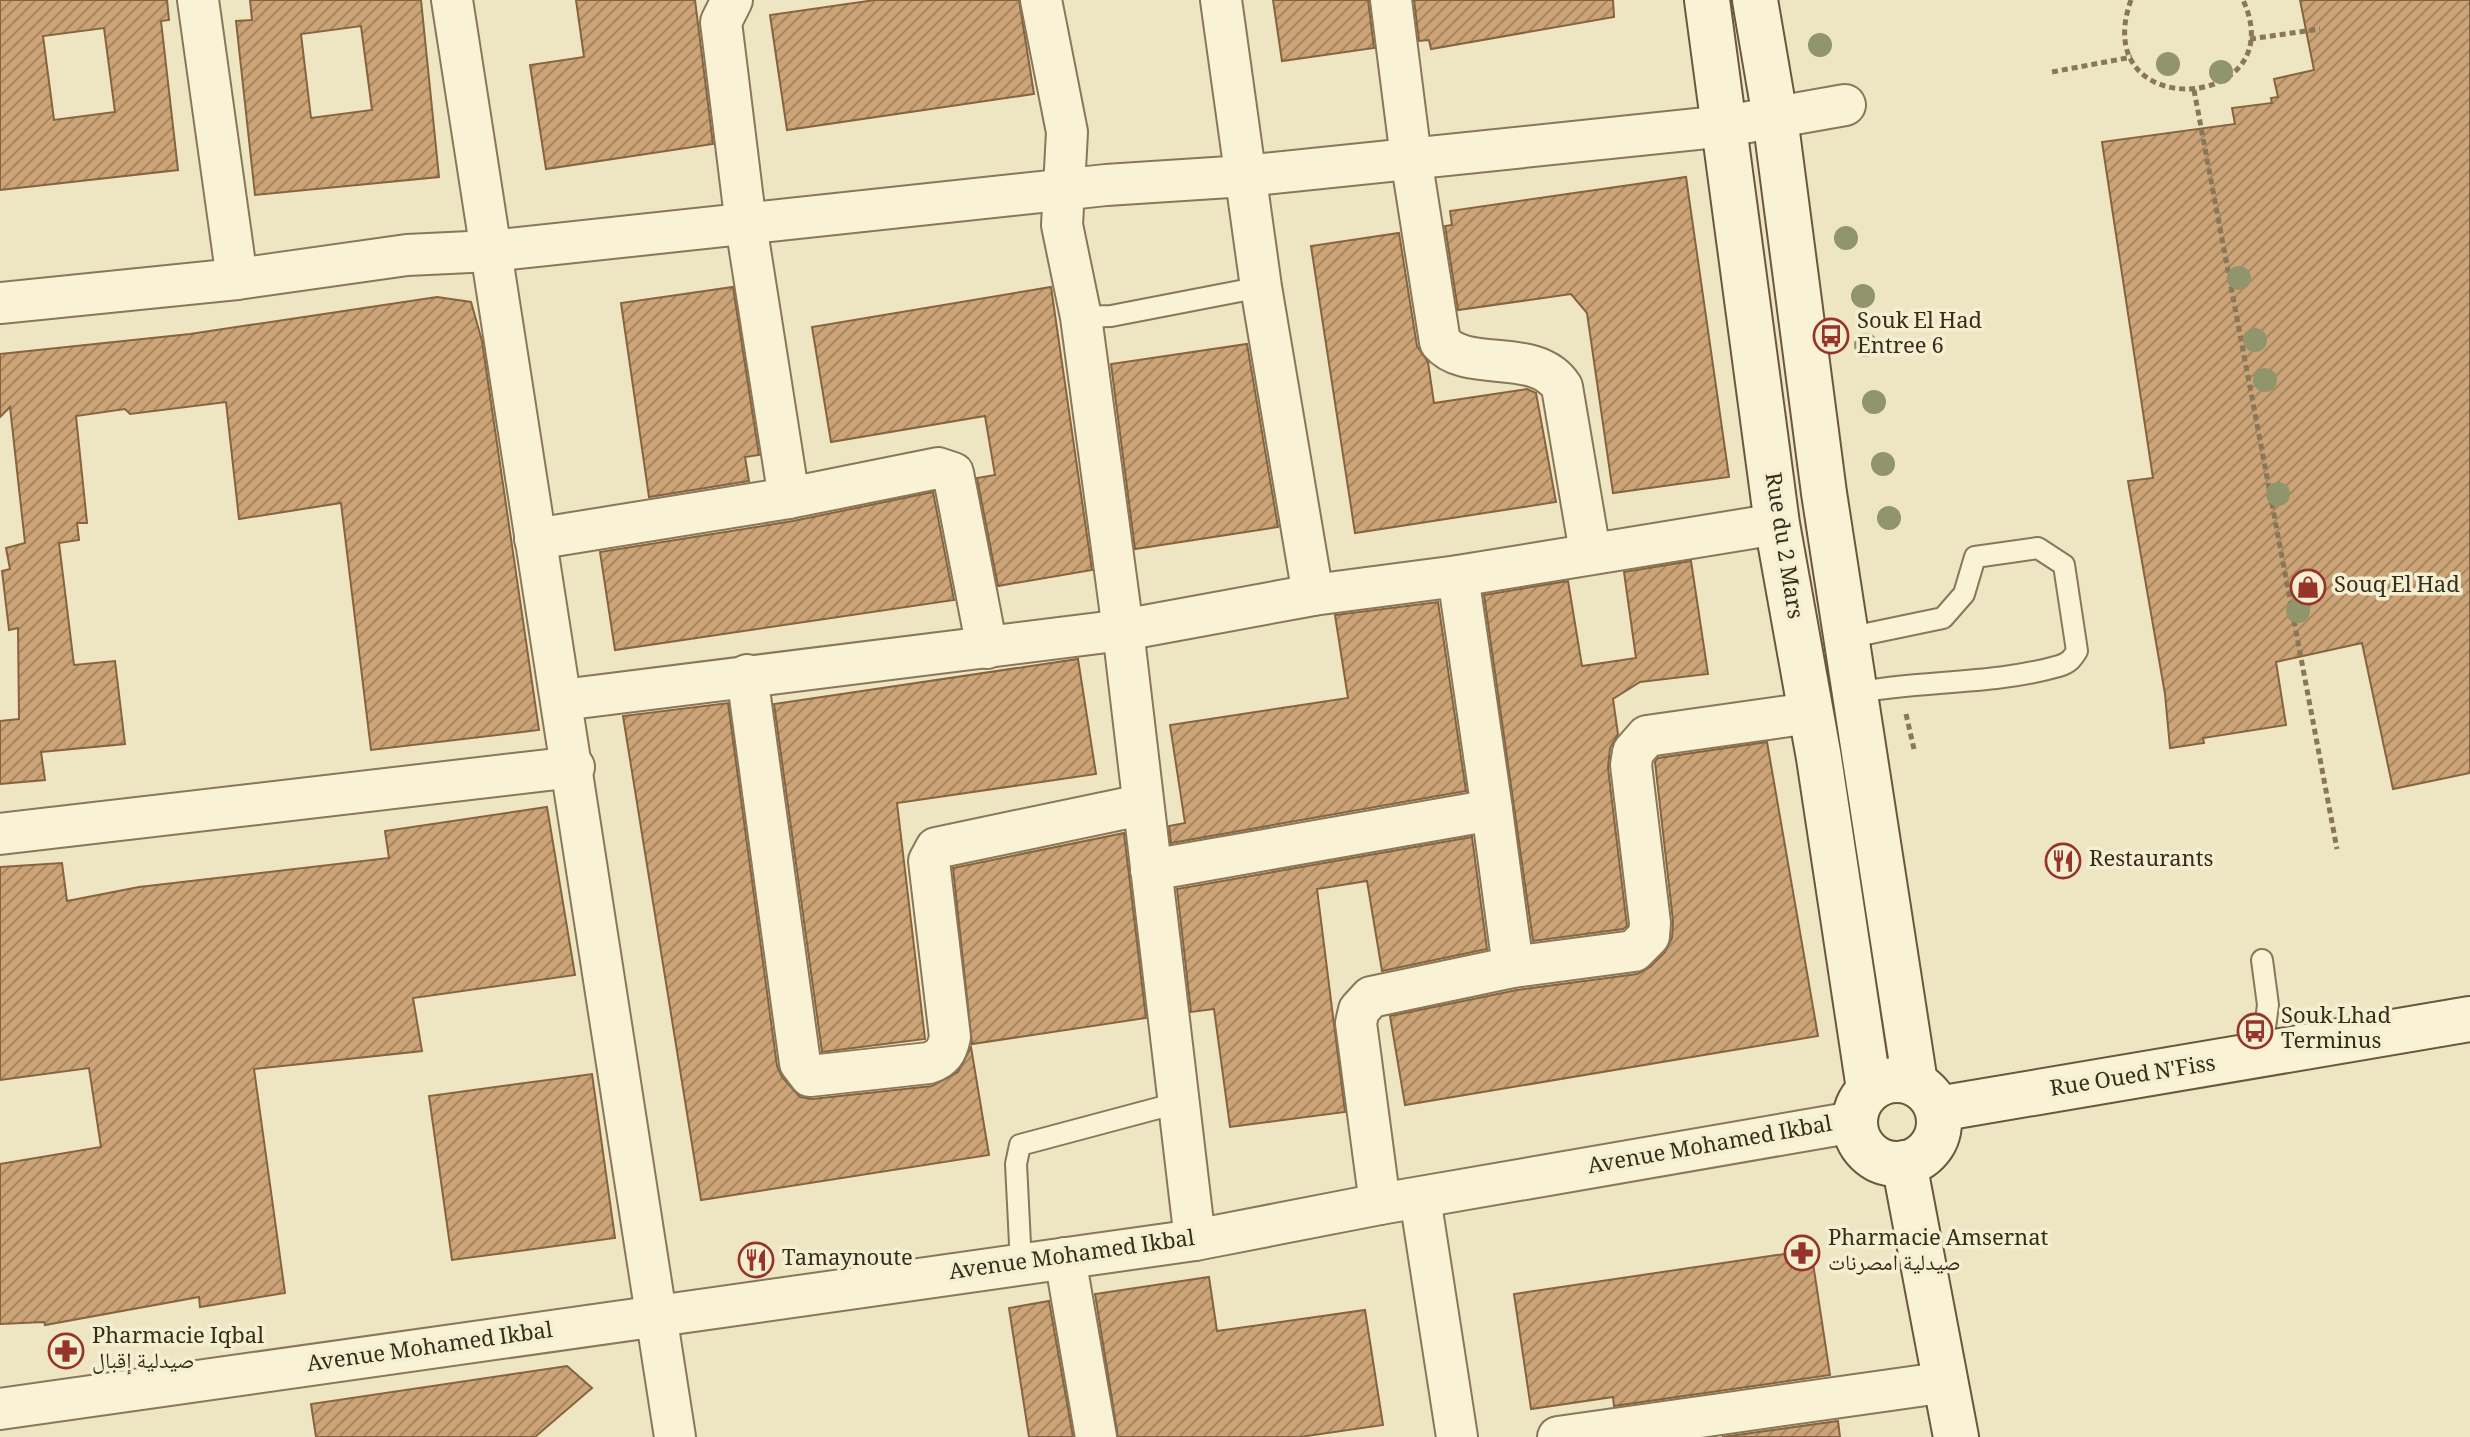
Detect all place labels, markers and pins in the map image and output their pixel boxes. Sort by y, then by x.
place label: Souk El Had Entree 6 [1857,304,1983,367]
bus stop icon: Souk El Had Entree 6 [1812,317,1850,355]
shop icon: Souq El Had [2289,568,2327,606]
place label: Souq El Had [2334,568,2460,606]
restaurant icon: Restaurants [2044,842,2082,880]
place label: Restaurants [2089,842,2213,880]
place label: Souk Lhad Terminus [2281,999,2391,1062]
bus stop icon: Souk Lhad Terminus [2236,1012,2274,1050]
place label: Pharmacie Amsernat صيدلية امصرنات [1828,1221,2049,1284]
pharmacy icon: Pharmacie Amsernat صيدلية امصرنات [1783,1234,1821,1272]
restaurant icon: Tamaynoute [737,1241,775,1279]
place label: Tamaynoute [782,1241,913,1279]
place label: Pharmacie Iqbal صيدلية إقبال [92,1319,264,1382]
pharmacy icon: Pharmacie Iqbal صيدلية إقبال [47,1332,85,1370]

